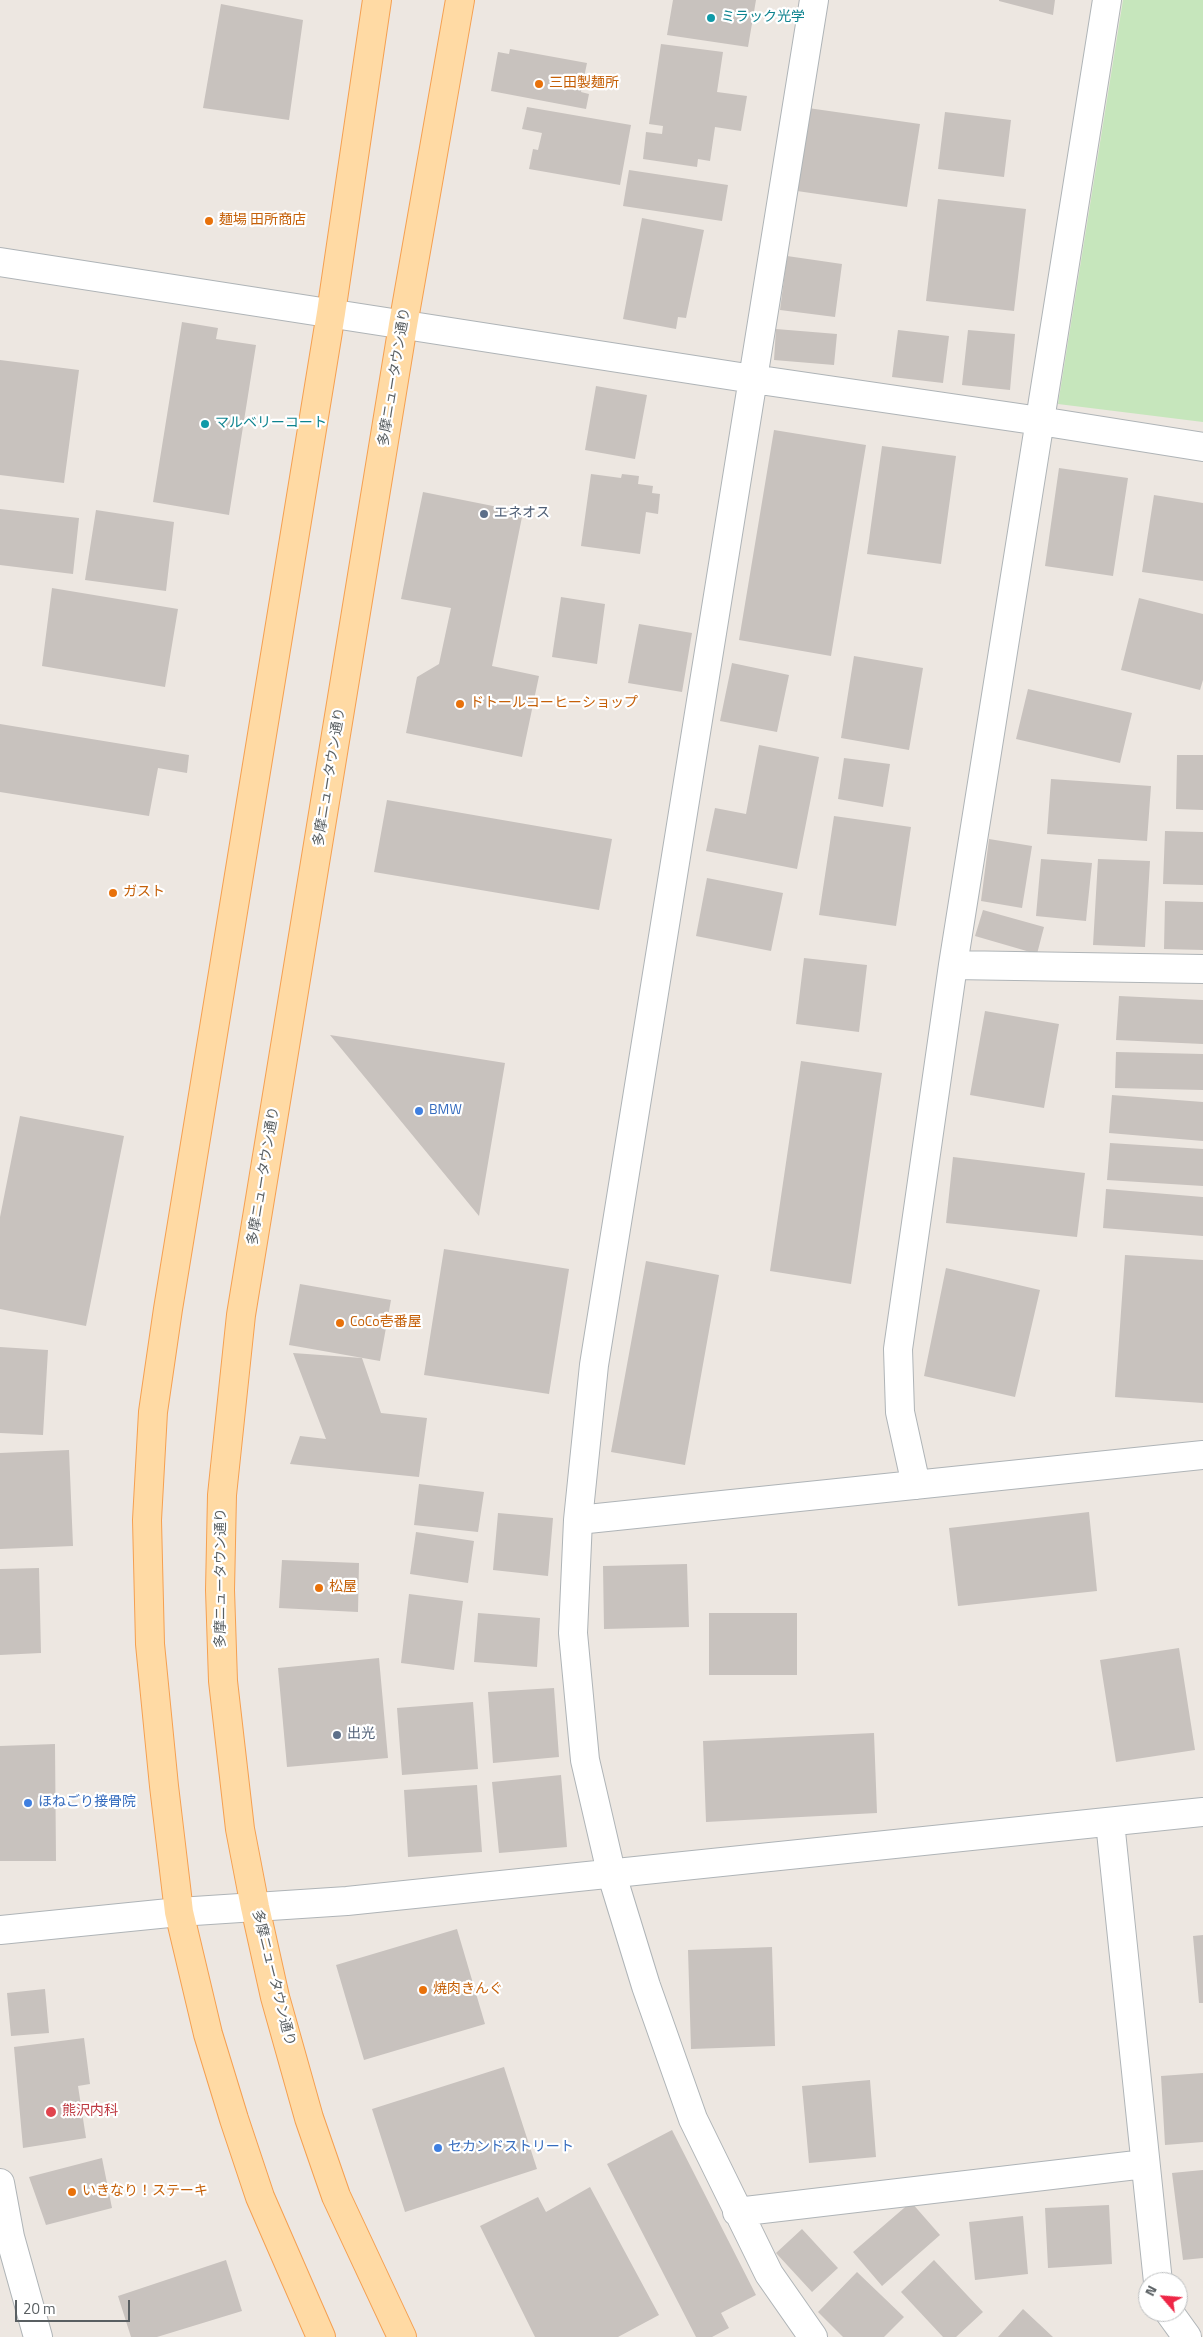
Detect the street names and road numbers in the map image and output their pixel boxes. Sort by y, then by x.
street label: 多摩ニュータウン通り [376,307,414,447]
street label: 多摩ニュータウン通り [311,707,349,847]
street label: 多摩ニュータウン通り [245,1106,283,1246]
street label: 多摩ニュータウン通り [214,1508,230,1648]
street label: 多摩ニュータウン通り [248,1908,298,2048]

